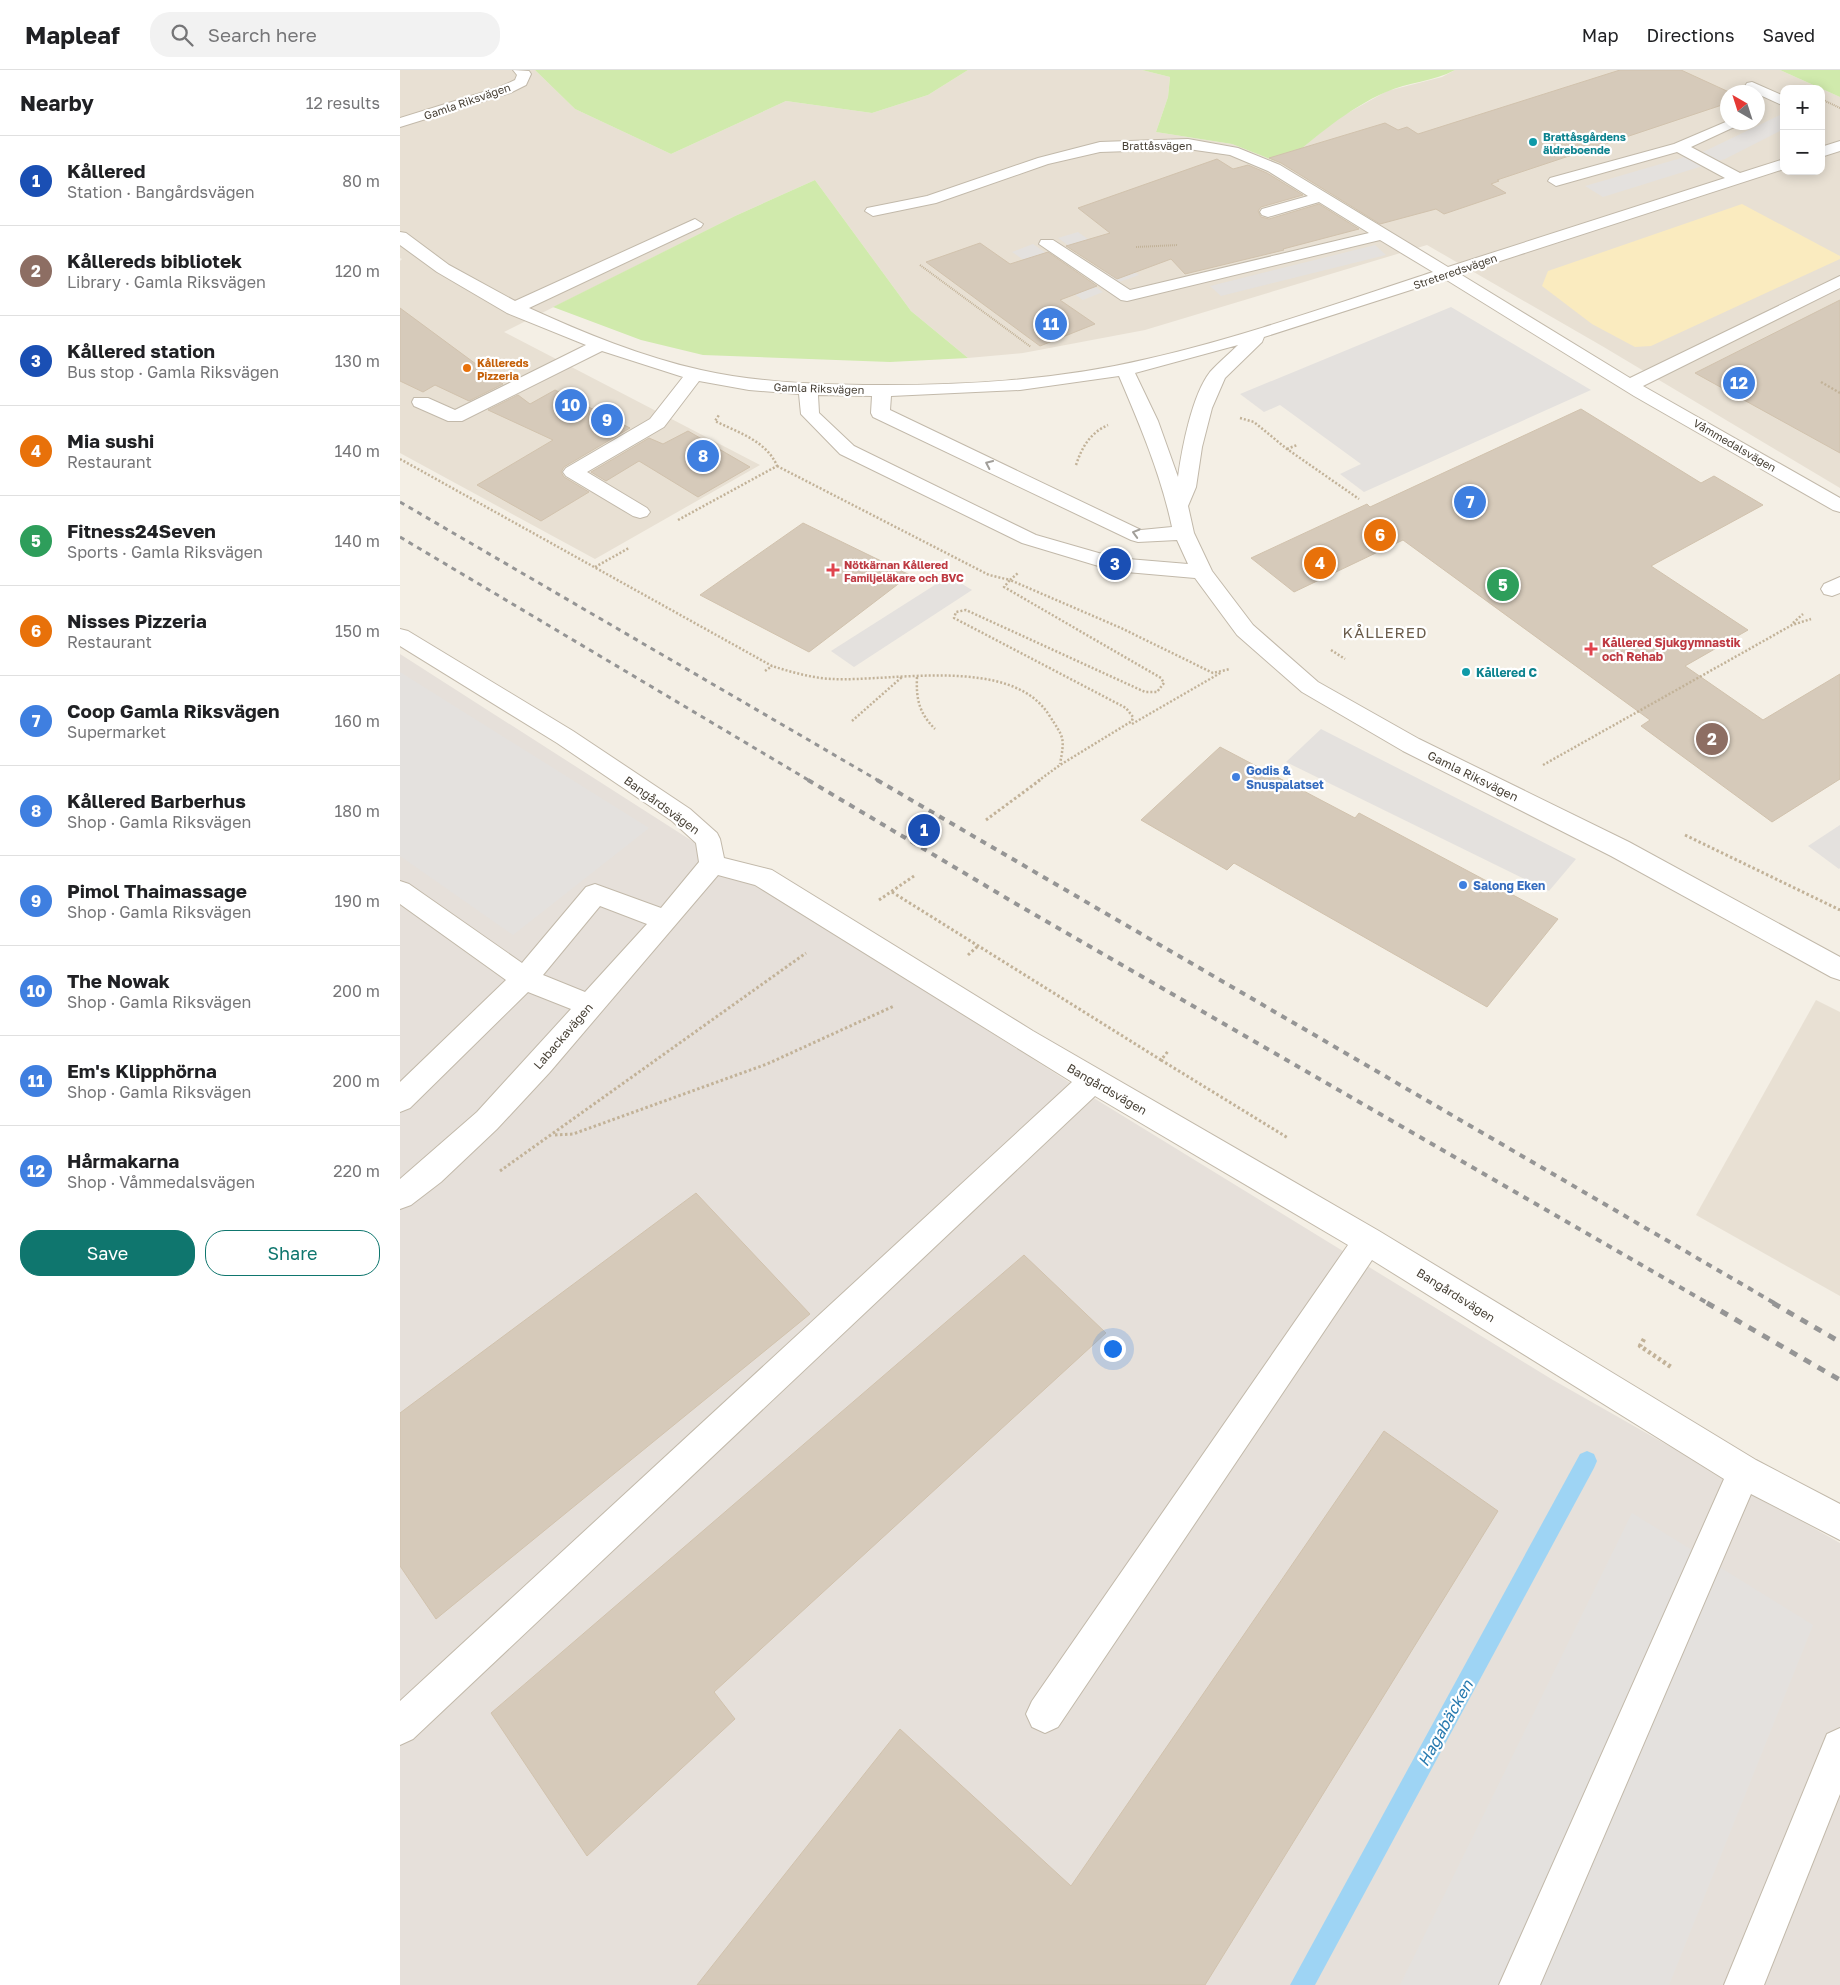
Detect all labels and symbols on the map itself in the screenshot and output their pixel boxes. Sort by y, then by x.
street label: Gamla Riksvägen [422,80,512,122]
north arrow [1720,85,1765,130]
place label: Brattåsgårdens äldreboende [1543,130,1626,156]
marker: Brattåsgårdens äldreboende [1527,136,1539,148]
street label: Brattåsvägen [1122,139,1192,152]
street label: Streteredsvägen [1411,251,1499,291]
pin: 11 [1035,305,1067,343]
place label: Kållereds Pizzeria [477,356,529,382]
marker: Kållereds Pizzeria [461,362,473,374]
pin: 12 [1723,364,1755,402]
street label: Gamla Riksvägen [773,380,865,396]
pin: 10 [555,386,587,424]
pin: 9 [591,401,623,439]
street label: Våmmedalsvägen [1691,416,1779,474]
pin: 8 [687,437,719,475]
one-way arrow [985,460,994,471]
pin: 7 [1454,483,1486,521]
pin: 6 [1364,516,1396,554]
one-way arrow [1132,529,1141,539]
pin: 4 [1304,544,1336,582]
pin: 3 [1099,545,1131,583]
place label: Nötkärnan Kållered Familjeläkare och BVC [844,558,964,584]
marker: Nötkärnan Kållered Familjeläkare och BVC [826,563,840,577]
pin: 5 [1487,566,1519,604]
district label: KÅLLERED [1343,623,1427,641]
place label: Kållered Sjukgymnastik och Rehab [1602,635,1741,664]
marker: Kållered Sjukgymnastik och Rehab [1584,642,1598,656]
place label: Kållered C [1476,665,1538,680]
marker: Kållered C [1460,666,1472,678]
pin: 2 [1696,720,1728,758]
street label: Gamla Riksvägen [1425,748,1521,804]
place label: Godis & Snuspalatset [1246,763,1324,792]
marker: Godis & Snuspalatset [1230,771,1242,783]
street label: Bangårdsvägen [621,773,703,837]
pin: 1 [908,811,940,849]
place label: Salong Eken [1473,878,1545,893]
marker: Salong Eken [1457,879,1469,891]
street label: Labackavägen [530,1000,596,1072]
street label: Bangårdsvägen [1064,1060,1150,1118]
street label: Bangårdsvägen [1414,1265,1498,1325]
your location [1100,1336,1126,1362]
water label: Hagabäcken [1413,1675,1477,1770]

